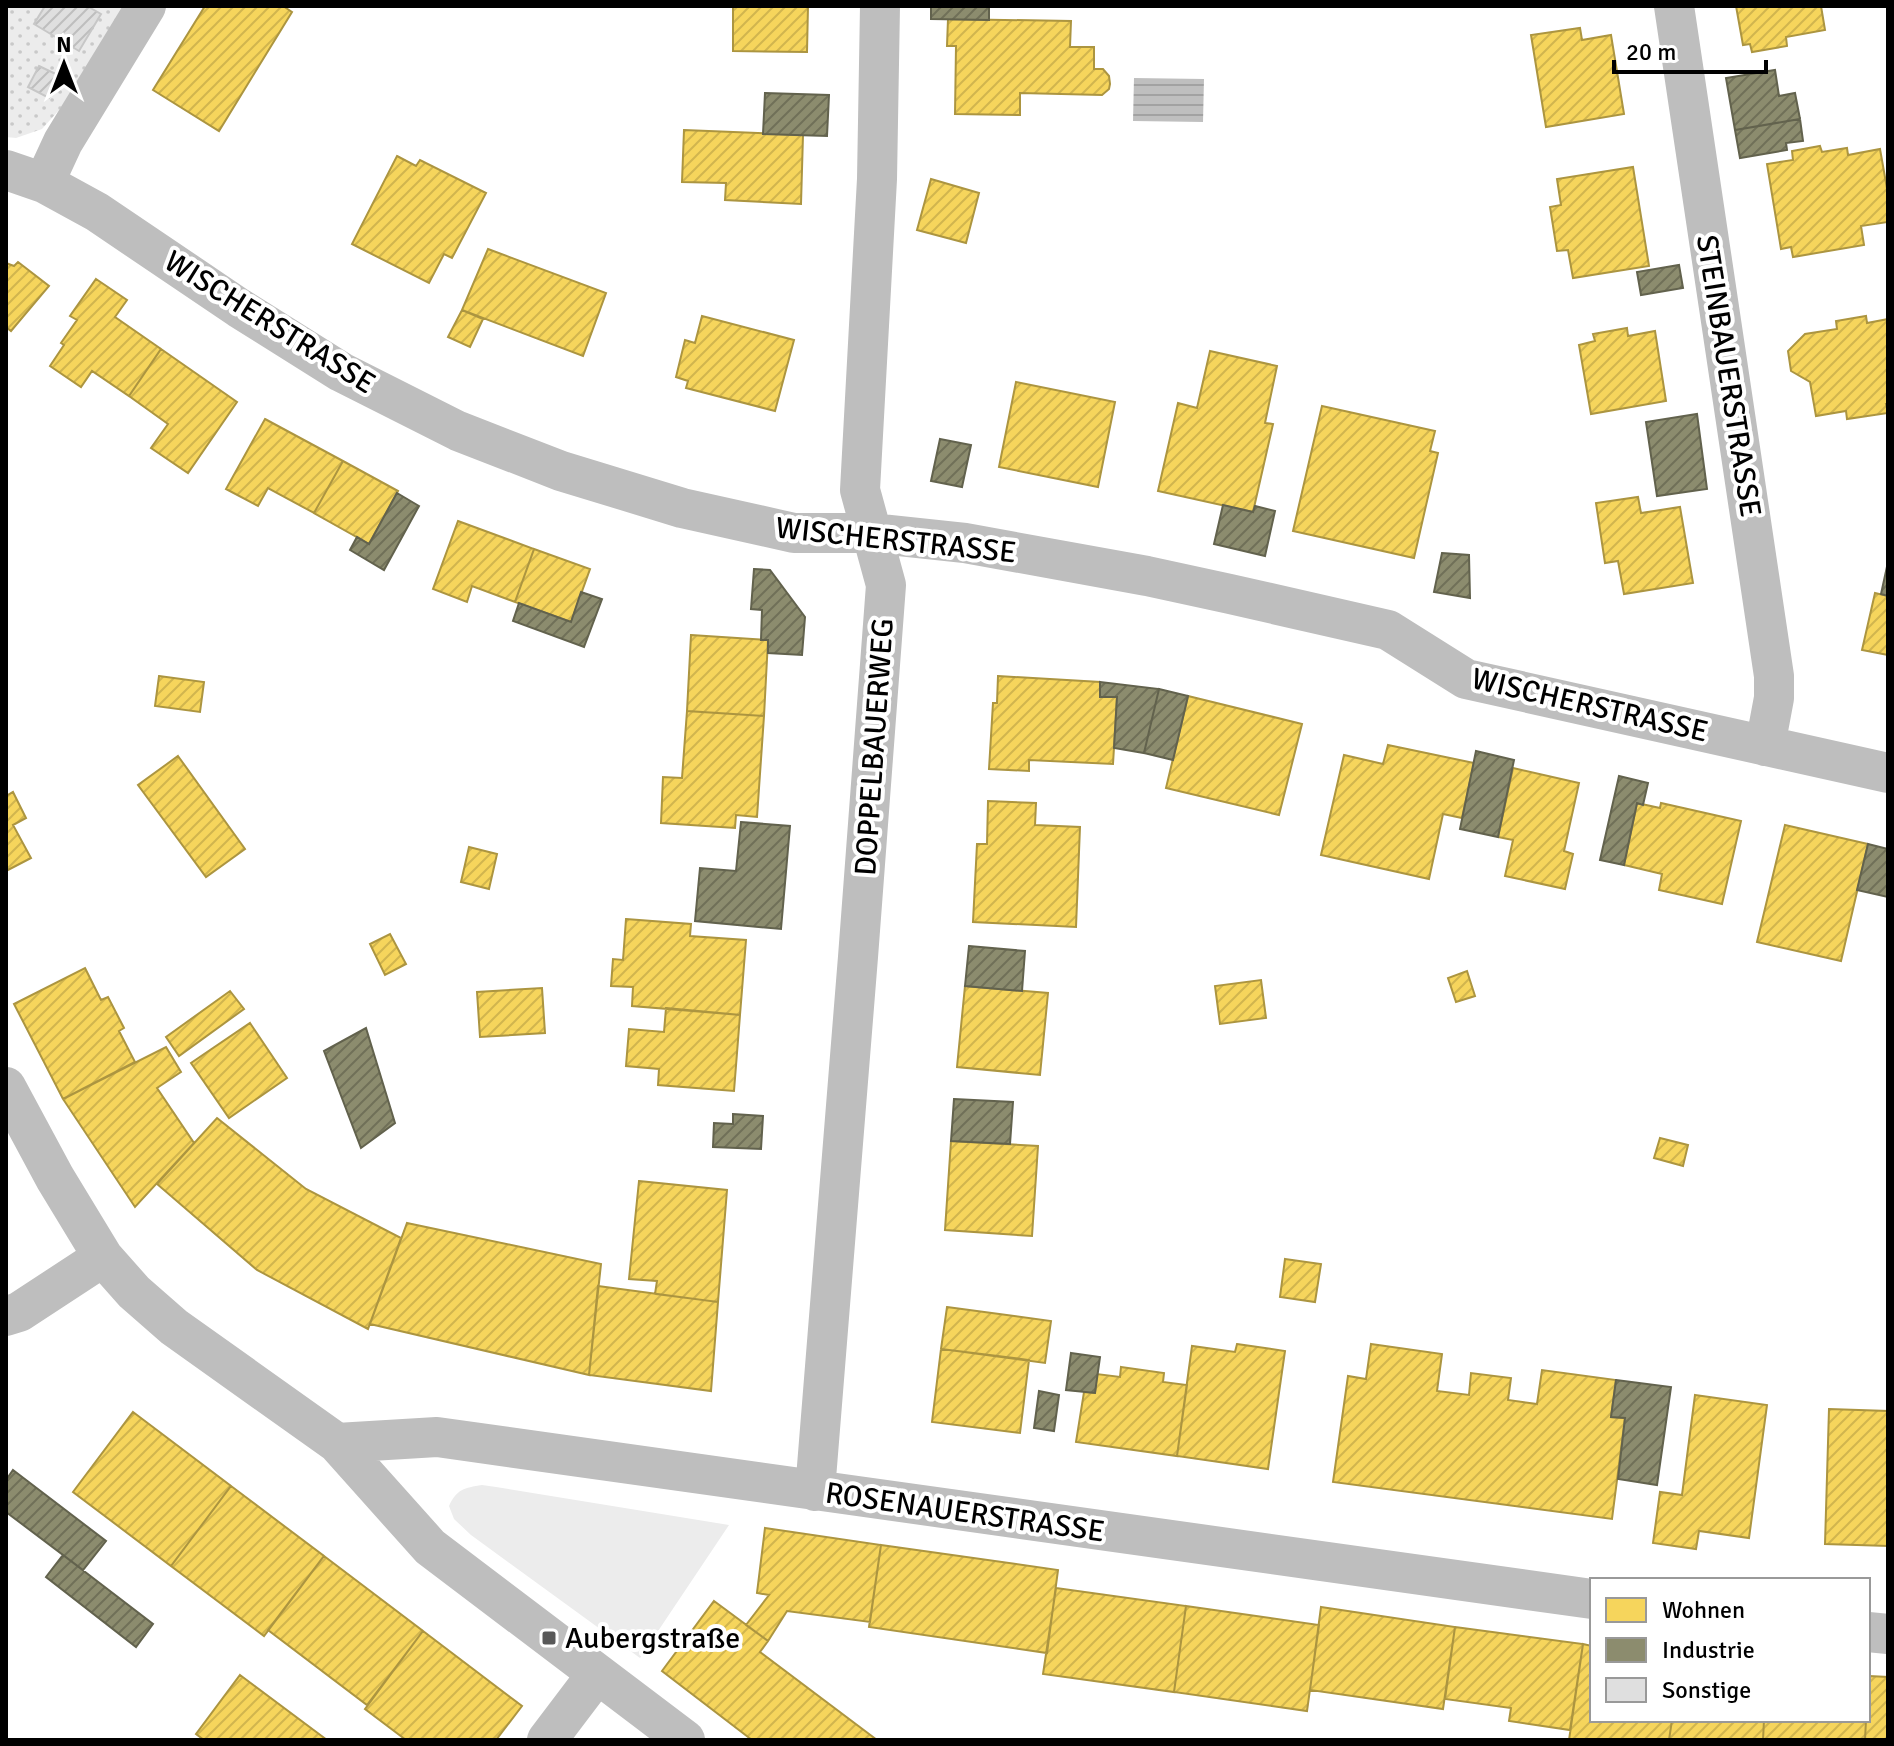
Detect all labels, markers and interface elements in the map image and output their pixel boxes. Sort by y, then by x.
north arrow [24,24,104,104]
scale bar [1614,24,1766,74]
text: N [56,31,72,58]
text: 20 m [1626,37,1676,67]
street label: STEINBAUERSTRASSE [1688,232,1769,520]
street label: WISCHERSTRASSE [158,243,382,402]
street label: WISCHERSTRASSE [774,509,1018,572]
street label: DOPPELBAUERWEG [847,617,902,877]
street label: WISCHERSTRASSE [1468,660,1712,751]
street label: ROSENAUERSTRASSE [823,1475,1107,1550]
legend [1590,1578,1870,1722]
text: Wohnen [1662,1595,1745,1625]
place label: Aubergstraße [565,1620,740,1657]
marker: Aubergstraße [540,1629,558,1647]
text: Industrie [1662,1635,1755,1665]
text: Sonstige [1662,1675,1751,1705]

